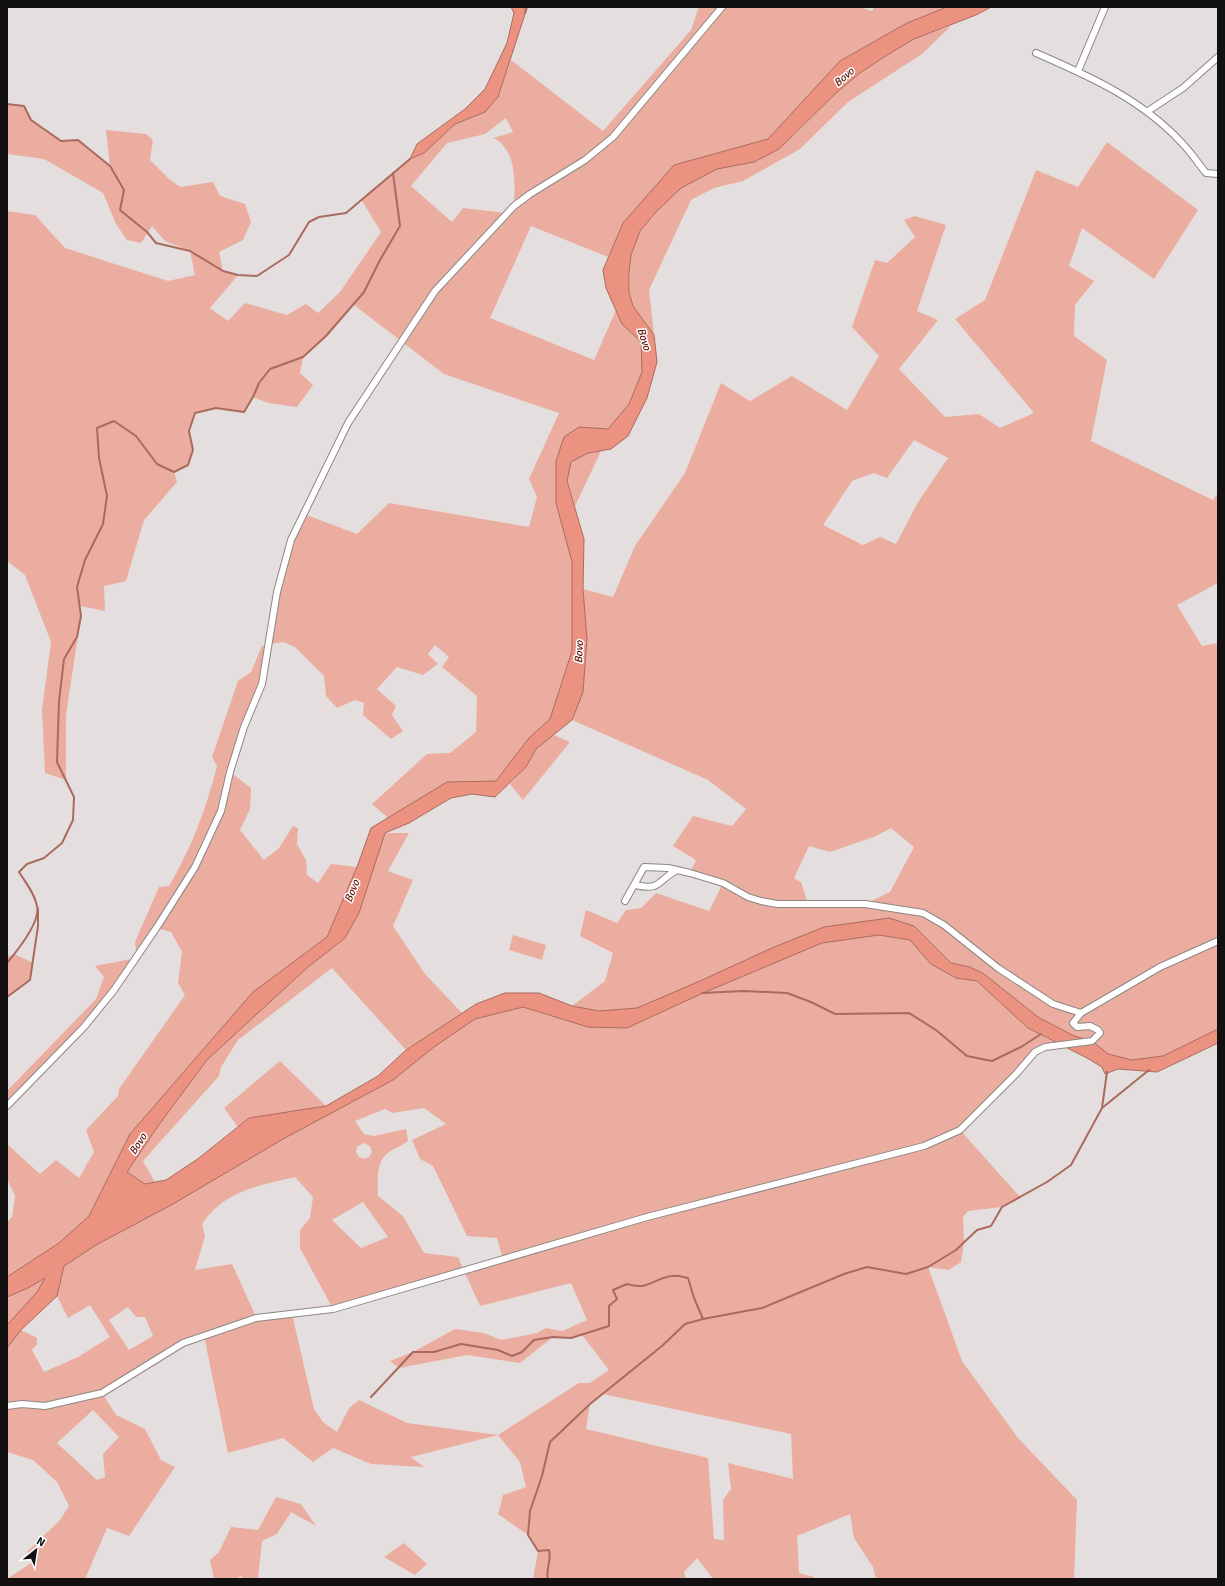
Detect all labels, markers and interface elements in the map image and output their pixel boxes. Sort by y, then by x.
water label: Bovo [831,64,858,89]
water label: Bovo [634,326,654,353]
water label: Bovo [572,639,586,664]
water label: Bovo [342,877,363,904]
water label: Bovo [126,1130,150,1157]
north arrow [16,1530,56,1570]
text: N [34,1534,47,1549]

